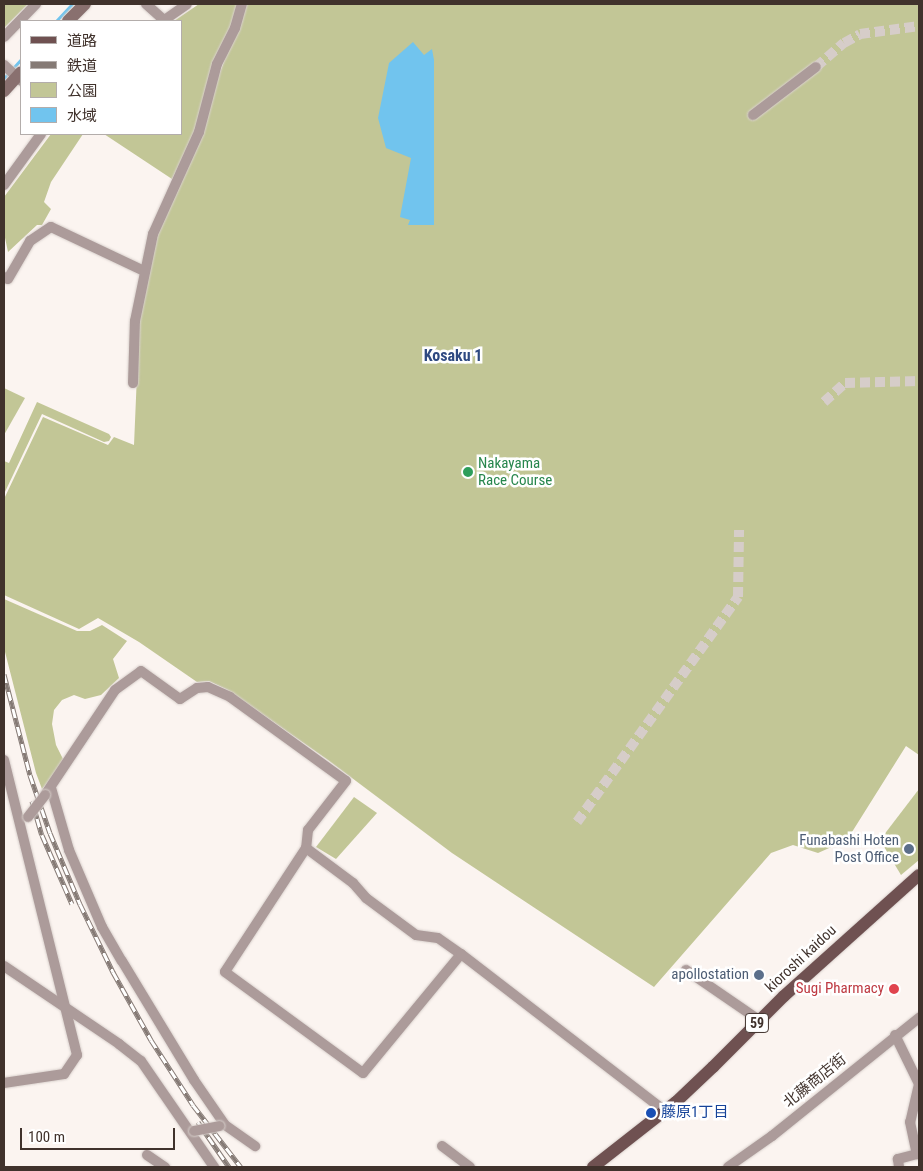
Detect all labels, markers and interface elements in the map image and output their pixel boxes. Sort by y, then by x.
legend [20,20,182,135]
text: 道路 [67,32,97,50]
text: 鉄道 [67,57,97,75]
text: 公園 [67,82,97,100]
text: 水域 [67,107,97,125]
district label: Kosaku 1 [424,346,482,366]
place label: Nakayama Race Course [478,454,552,489]
marker: Nakayama Race Course [462,466,474,478]
place label: Funabashi Hoten Post Office [799,831,899,866]
marker: Funabashi Hoten Post Office [903,843,915,855]
street label: kioroshi kaidou [762,922,840,996]
place label: apollostation [671,966,749,984]
marker: apollostation [753,969,765,981]
place label: Sugi Pharmacy [796,980,884,998]
marker: Sugi Pharmacy [888,983,900,995]
road number: 59 [744,1011,770,1034]
street label: 北藤商店街 [780,1050,850,1112]
place label: 藤原1丁目 [661,1104,728,1122]
marker: 藤原1丁目 [645,1107,657,1119]
scale bar [22,1118,178,1150]
text: 100 m [28,1128,65,1146]

